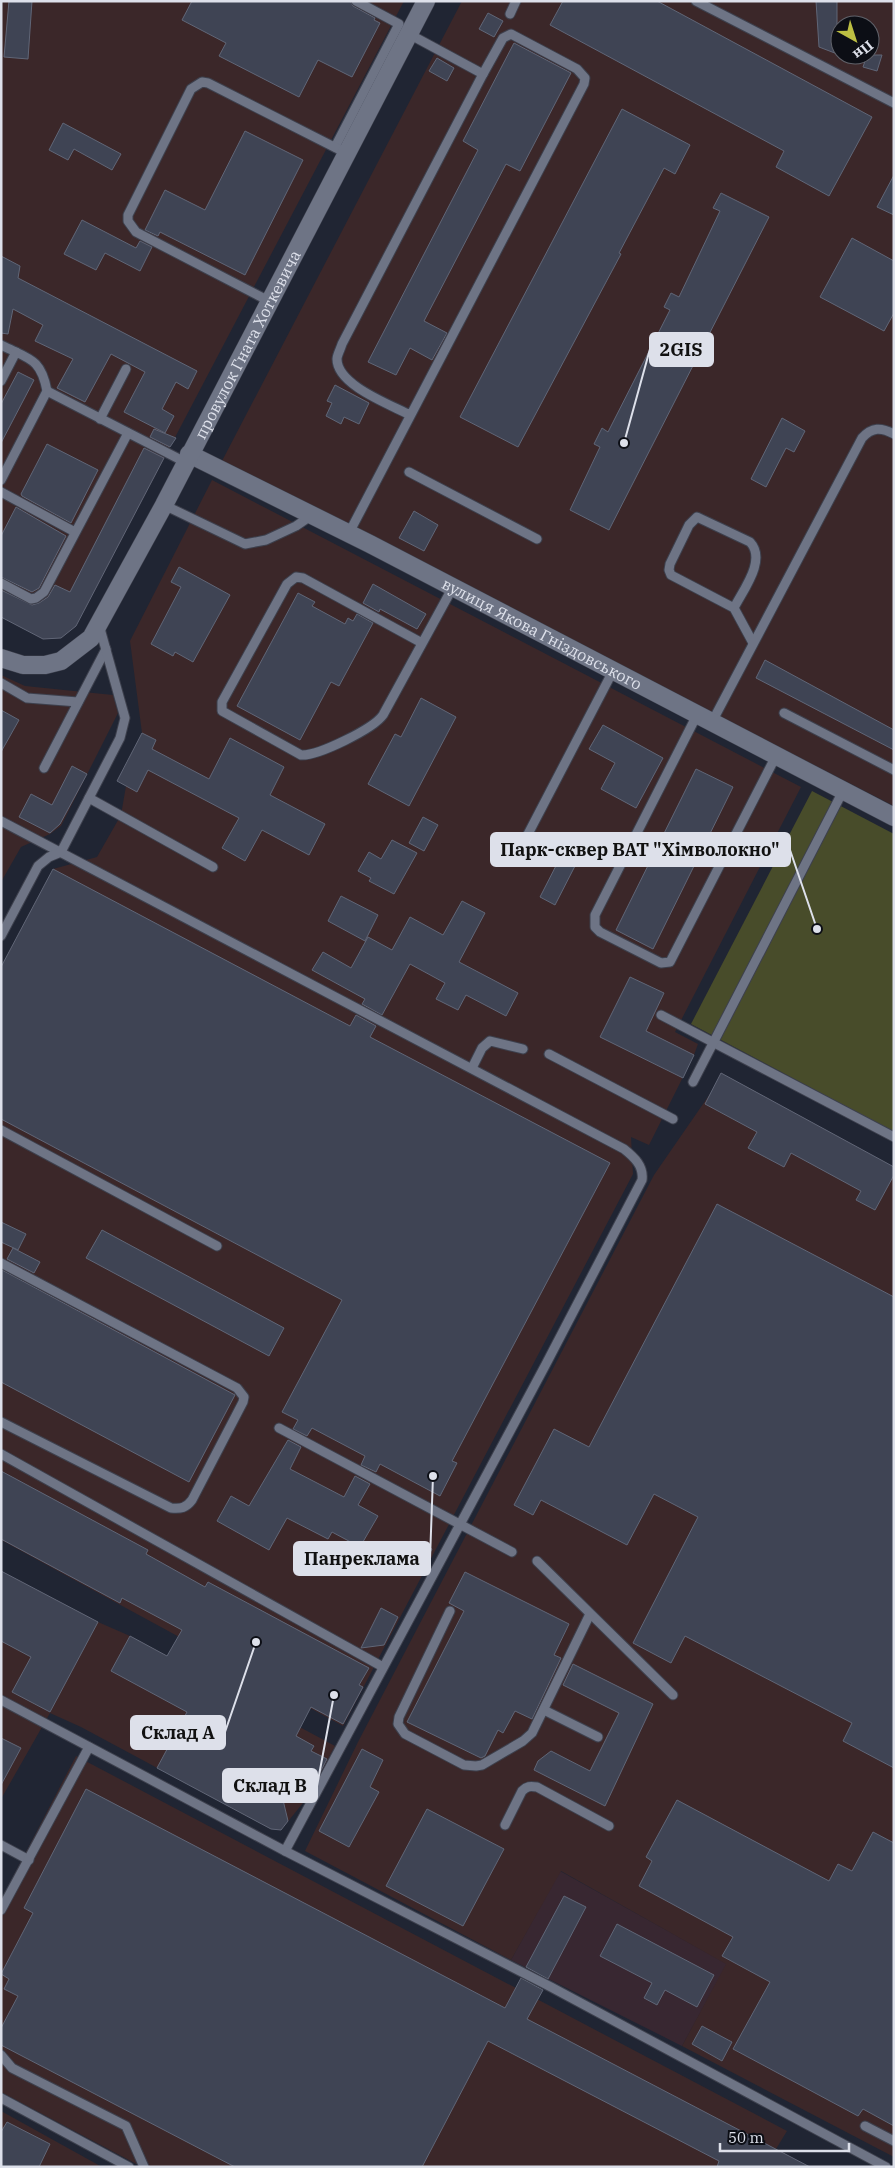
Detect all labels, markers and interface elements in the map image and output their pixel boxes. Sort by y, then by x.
north arrow [830,15,880,65]
text: Пн [849,37,877,64]
street label: провулок Гната Хоткевича [190,246,305,442]
callout: 2GIS [650,333,713,366]
text: 2GIS [660,338,702,361]
street label: вулиця Якова Гніздовського [439,573,645,694]
callout: Парк-сквер ВАТ "Хімволокно" [491,833,790,866]
text: Парк-сквер ВАТ "Хімволокно" [500,838,780,861]
callout: Панреклама [294,1542,430,1575]
text: Панреклама [304,1547,420,1570]
callout: Склад A [131,1716,225,1749]
text: Склад A [141,1721,215,1744]
callout: Склад B [223,1769,317,1802]
text: Склад B [233,1774,307,1797]
scale bar [720,2120,849,2152]
text: 50 m [728,2128,764,2147]

